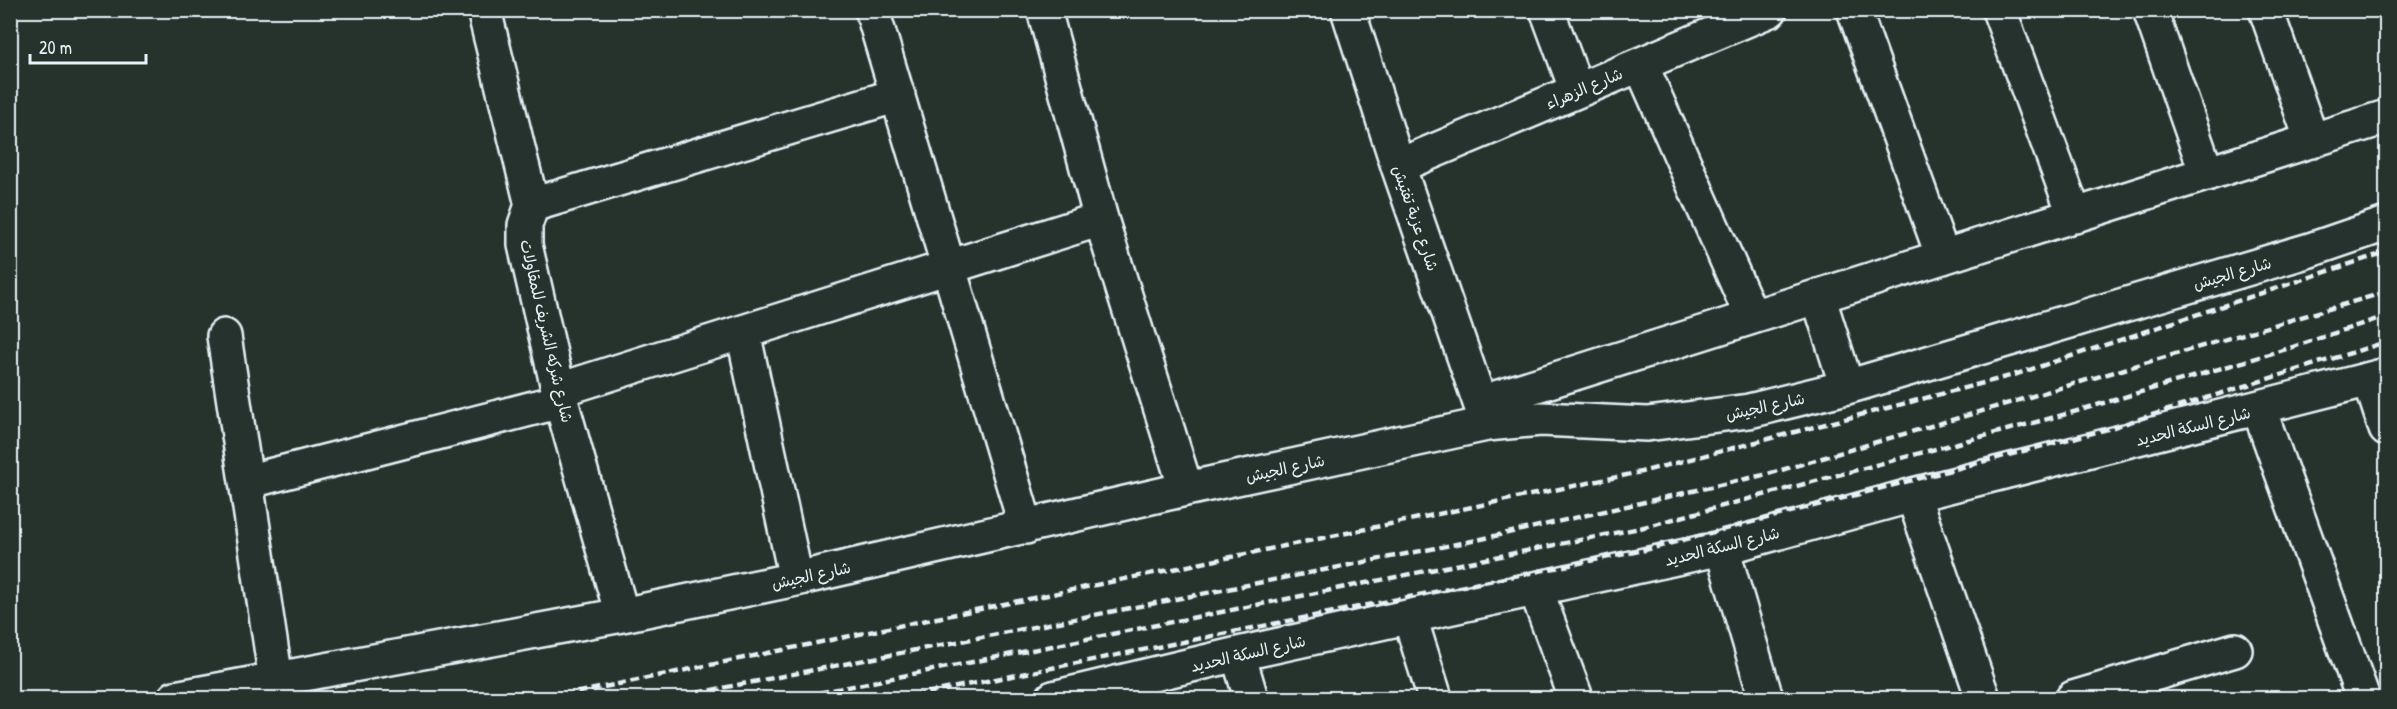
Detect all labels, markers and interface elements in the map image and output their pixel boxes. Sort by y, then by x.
scale bar [30,27,146,65]
text: 20 m [39,35,72,60]
street label: شارع الزهراء [1542,62,1626,115]
street label: شارع عزبة تفتيش [1387,162,1444,274]
street label: شارع شركه الشريف للمقاولات [514,237,579,425]
street label: شارع الجيش [2190,251,2274,296]
street label: شارع الجيش [1723,387,1807,426]
street label: شارع السكة الحديد [2133,401,2253,452]
street label: شارع الجيش [1243,449,1327,488]
street label: شارع السكة الحديد [1662,521,1782,572]
street label: شارع الجيش [769,556,853,595]
street label: شارع السكة الحديد [1188,629,1308,678]

